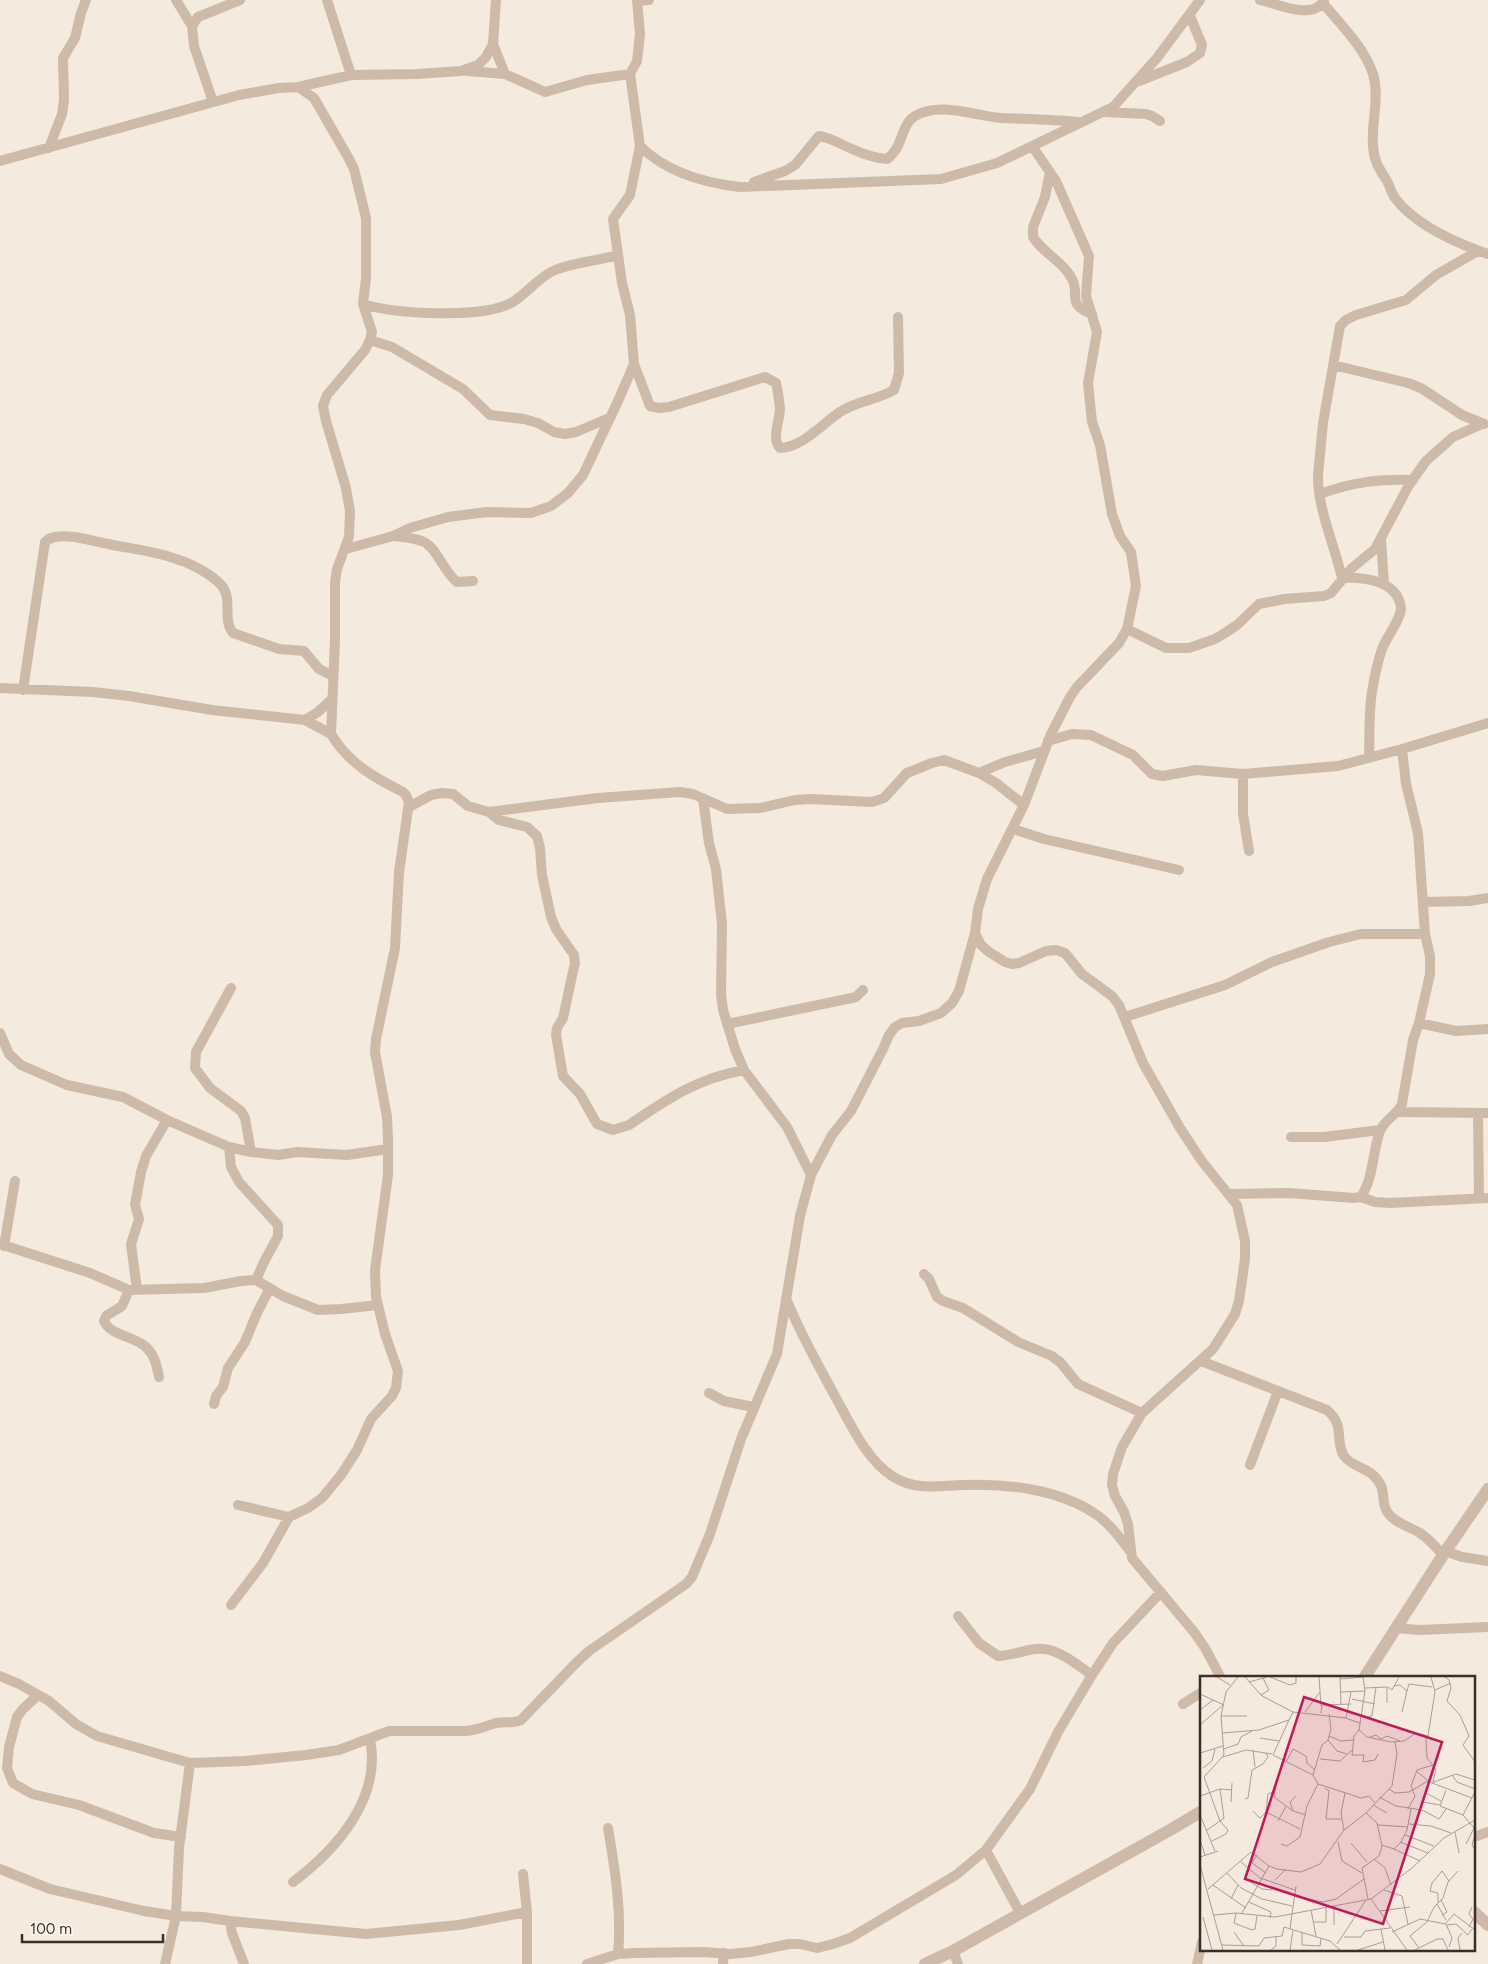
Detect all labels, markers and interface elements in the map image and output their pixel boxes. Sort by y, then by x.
inset map [1200,1676,1476,1952]
scale bar [22,1912,164,1944]
text: 100 m [30,1920,72,1938]

